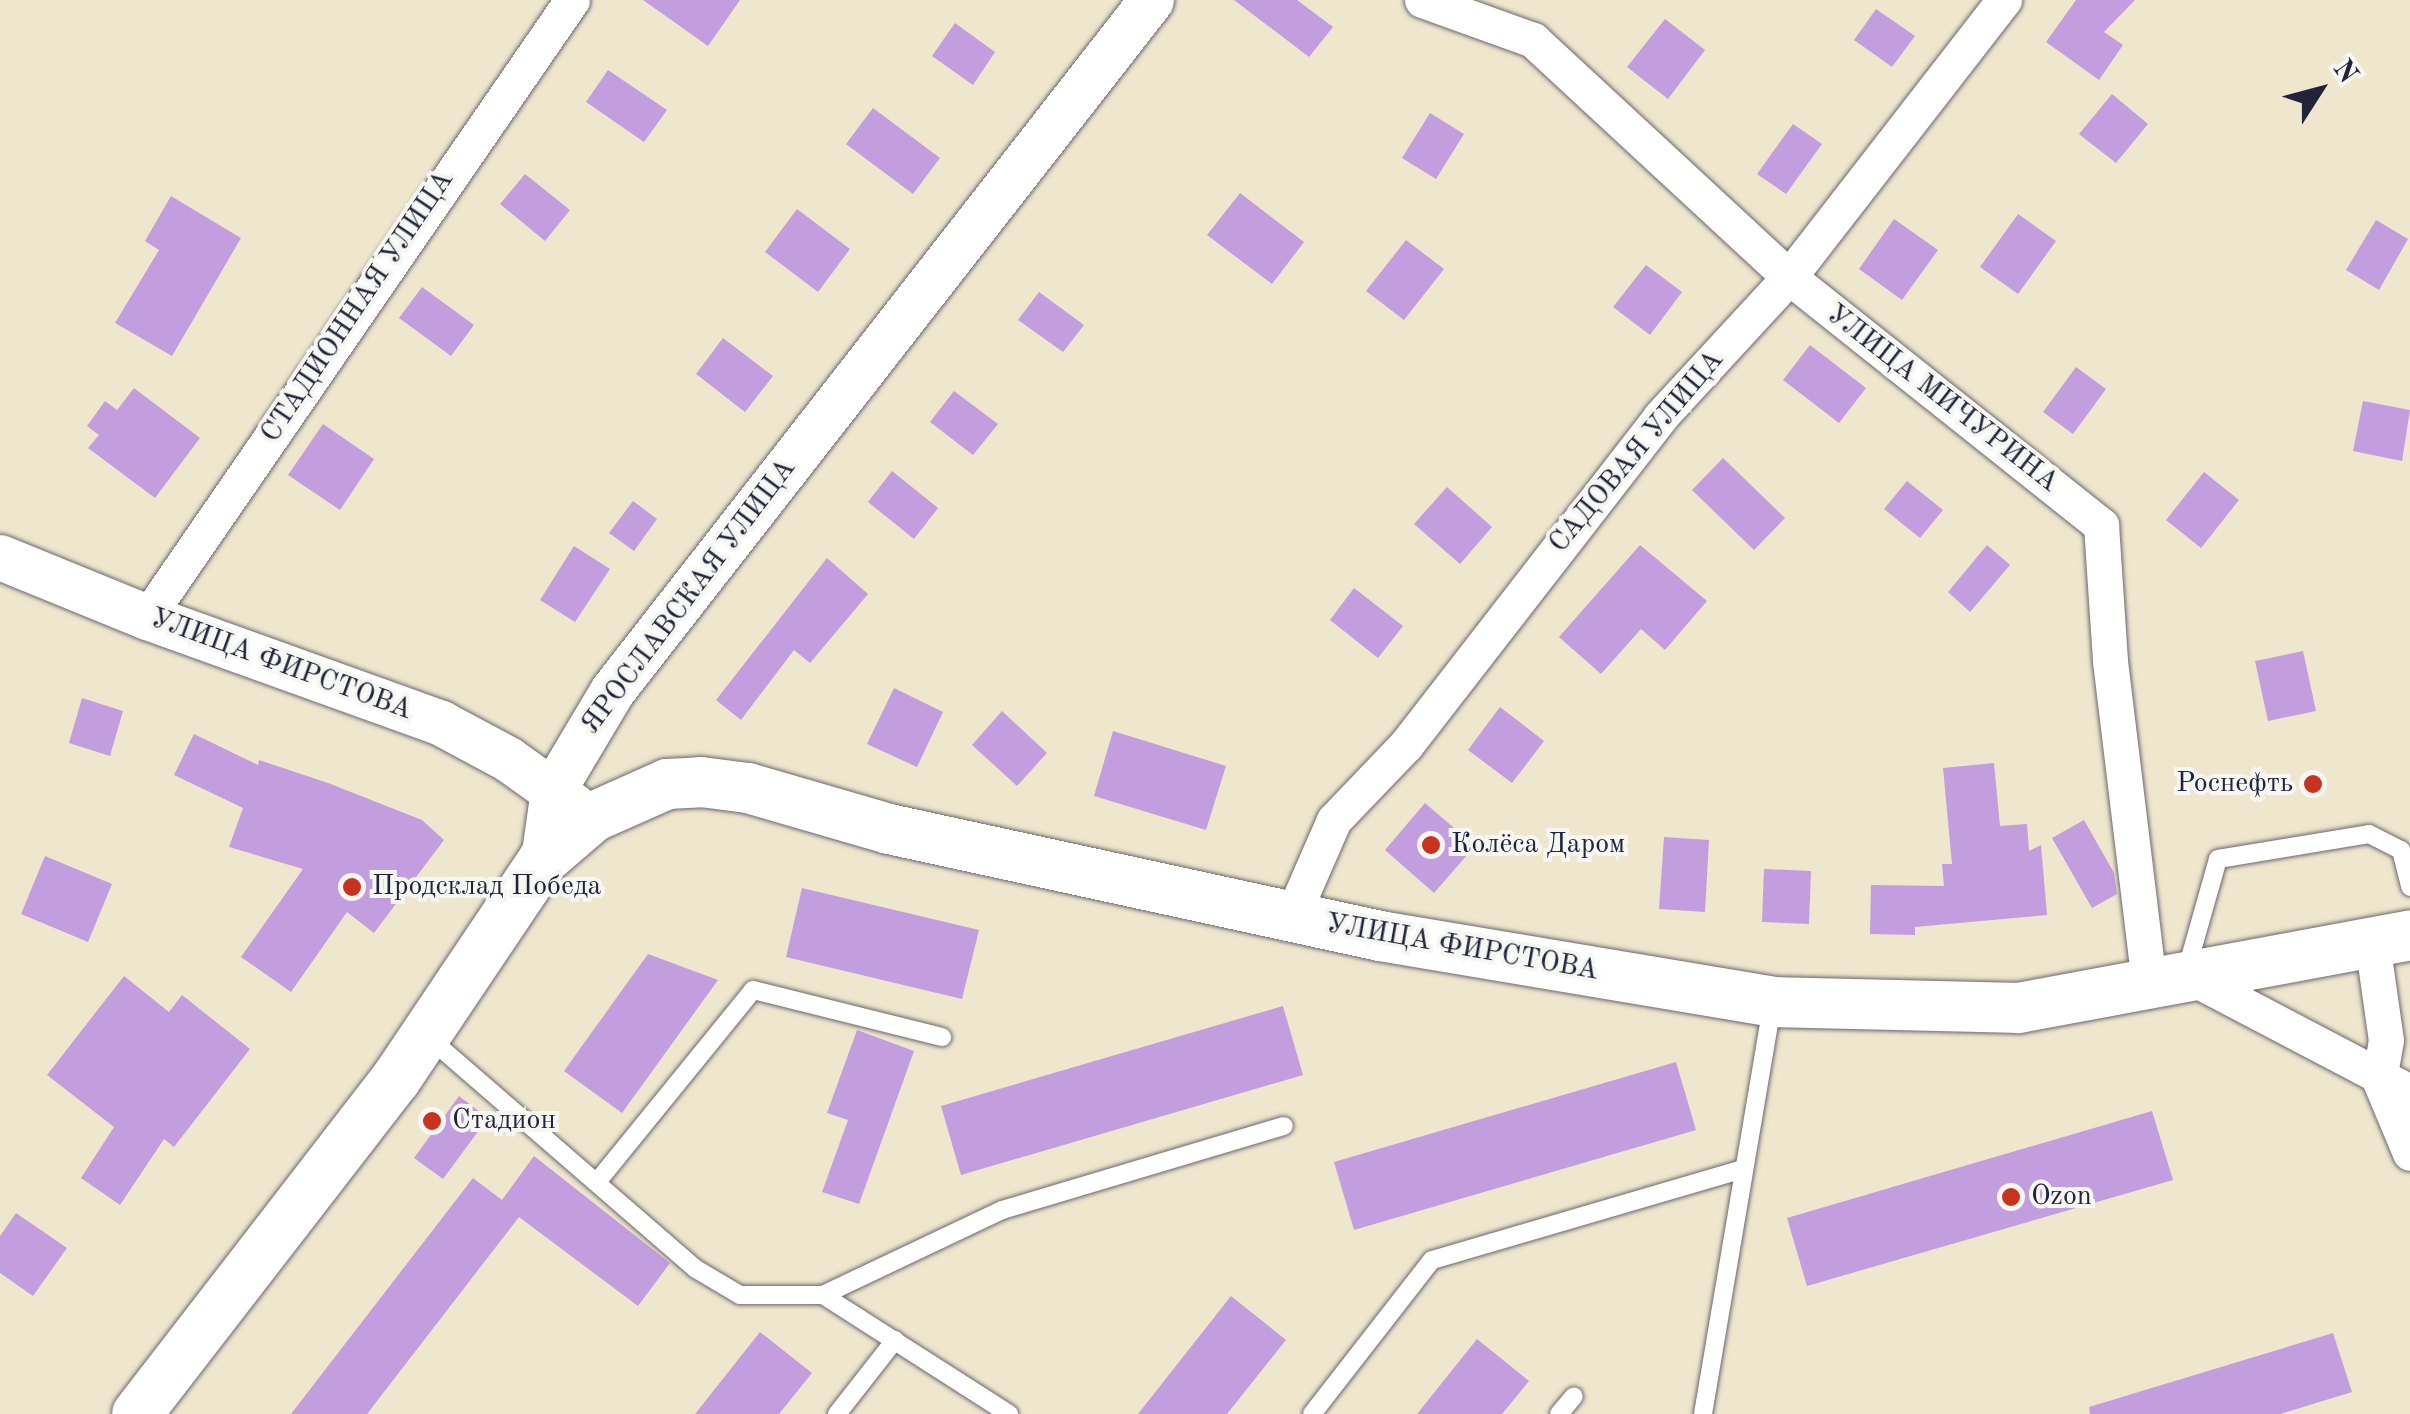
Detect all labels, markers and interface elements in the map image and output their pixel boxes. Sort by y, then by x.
north arrow [2270,40,2370,140]
text: N [2327,55,2362,89]
street label: СТАДИОННАЯ УЛИЦА [254,165,462,449]
street label: УЛИЦА МИЧУРИНА [1819,298,2065,500]
street label: САДОВАЯ УЛИЦА [1543,344,1731,560]
street label: ЯРОСЛАВСКАЯ УЛИЦА [575,453,803,741]
street label: УЛИЦА ФИРСТОВА [145,602,417,728]
place label: Роснефть [2176,767,2293,801]
marker: Роснефть [2302,773,2324,795]
place label: Колёса Даром [1451,828,1625,862]
marker: Колёса Даром [1420,834,1442,856]
place label: Продсклад Победа [372,870,601,904]
marker: Продсклад Победа [341,876,363,898]
street label: УЛИЦА ФИРСТОВА [1323,907,1601,989]
place label: Стадион [452,1104,556,1138]
marker: Стадион [421,1110,443,1132]
place label: Ozon [2031,1180,2092,1214]
marker: Ozon [2000,1186,2022,1208]

